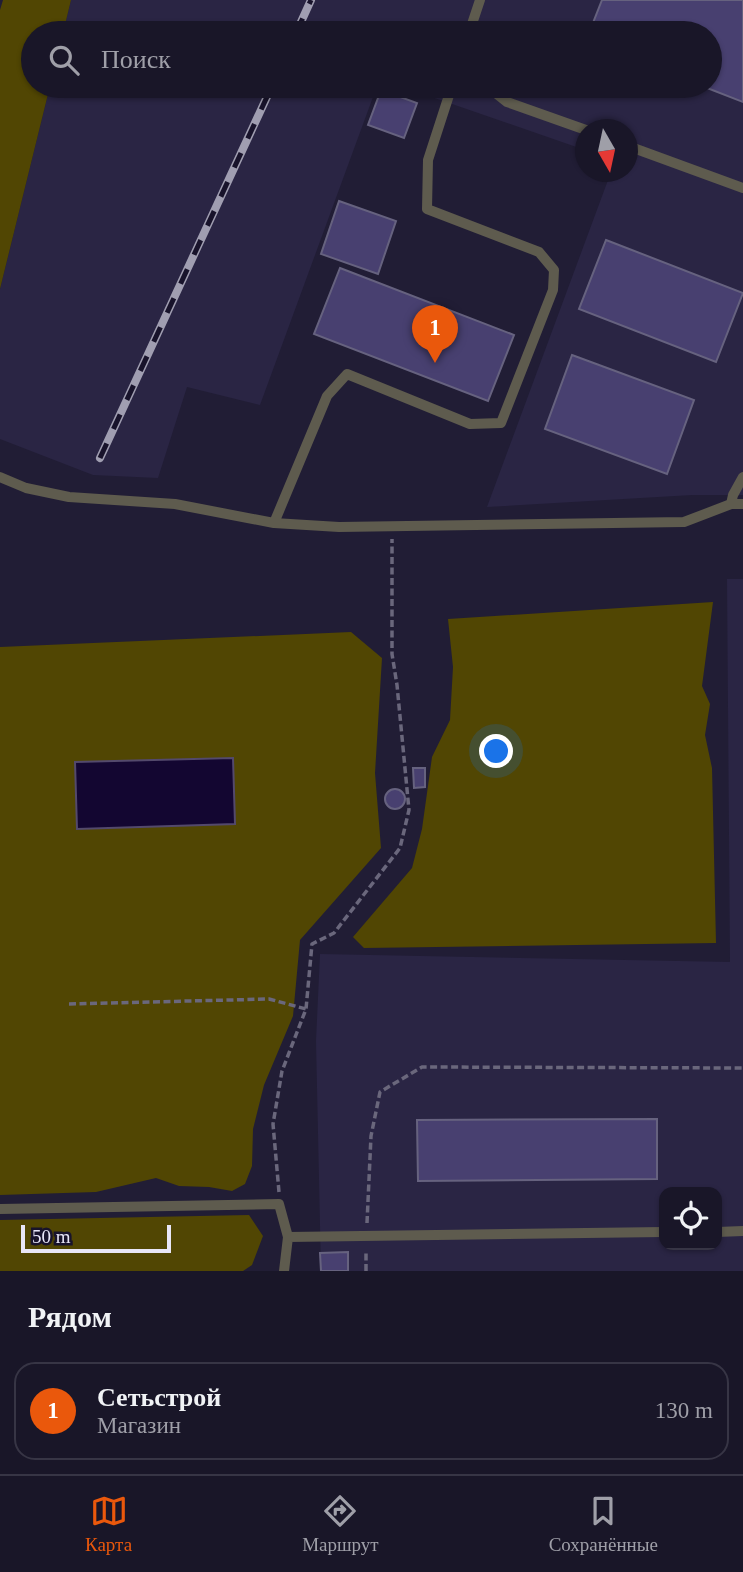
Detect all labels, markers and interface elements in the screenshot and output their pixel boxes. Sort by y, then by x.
search box [21,21,722,98]
icon: search [45,41,83,79]
text: Поиск [101,45,171,74]
north arrow [575,119,638,182]
pin: 1 [412,305,458,363]
your location [479,734,513,768]
map controls [659,1187,722,1250]
button: locate [659,1187,722,1250]
scale bar [21,1222,172,1254]
text: 50 m [32,1226,71,1247]
text: Рядом [28,1300,112,1333]
text: Сетьстрой [97,1383,221,1412]
text: 1 [47,1398,59,1423]
text: 130 m [655,1398,713,1423]
text: Магазин [97,1413,181,1438]
tab: Карта [85,1492,132,1556]
tab: Маршрут [302,1492,379,1556]
tab: Сохранённые [549,1492,658,1556]

